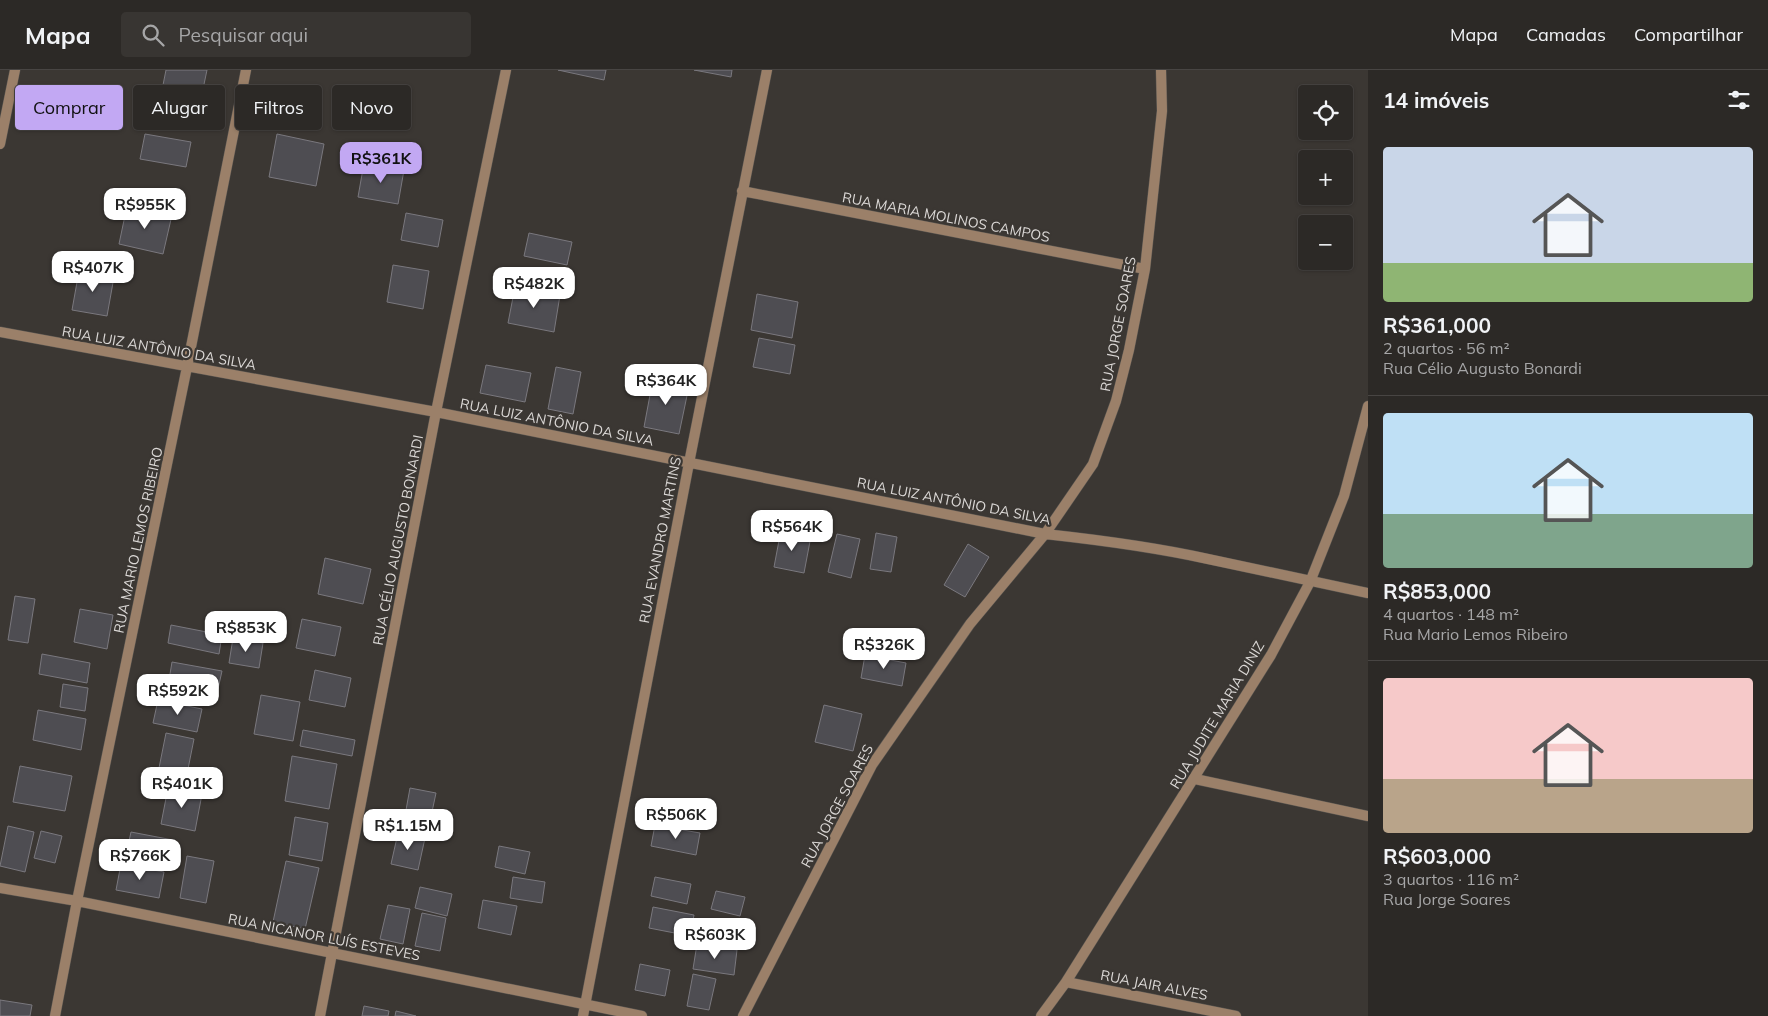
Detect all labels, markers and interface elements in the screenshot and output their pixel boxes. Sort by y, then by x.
search box [121,12,471,57]
text: Mapa [25,20,91,50]
icon: search [139,21,167,49]
text: Pesquisar aqui [179,23,308,47]
text: Mapa [1450,23,1498,46]
text: Camadas [1526,23,1606,46]
text: Compartilhar [1634,23,1743,46]
chip: Comprar [15,85,123,130]
chip: Alugar [133,85,225,130]
chip: Filtros [235,85,322,130]
chip: Novo [332,85,411,130]
map controls [1298,85,1353,270]
button: locate [1298,85,1353,140]
icon: filters [1725,86,1753,114]
text: 14 imóveis [1383,87,1489,113]
pin: R$361K [340,142,422,184]
text: R$361K [351,148,411,168]
button: + [1298,150,1353,205]
icon: home [1523,180,1613,270]
pin: R$955K [104,188,186,230]
street label: RUA MARIA MOLINOS CAMPOS [841,188,1052,246]
text: R$955K [115,194,175,214]
button: − [1298,215,1353,270]
pin: R$407K [52,250,134,293]
street label: RUA JORGE SOARES [1096,255,1140,393]
text: R$407K [63,257,123,277]
pin: R$482K [493,266,575,309]
text: R$482K [504,273,564,293]
text: R$361,000 [1383,312,1491,338]
street label: RUA LUIZ ANTÔNIO DA SILVA [60,322,258,374]
text: 2 quartos · 56 m² [1383,338,1510,358]
text: Rua Célio Augusto Bonardi [1383,358,1582,378]
pin: R$364K [625,364,707,406]
text: R$364K [636,370,696,390]
street label: RUA LUIZ ANTÔNIO DA SILVA [459,394,656,450]
street label: RUA CÉLIO AUGUSTO BONARDI [369,433,427,647]
street label: RUA MARIO LEMOS RIBEIRO [109,445,167,635]
icon: home [1523,445,1613,535]
street label: RUA EVANDRO MARTINS [635,455,685,625]
street label: RUA LUIZ ANTÔNIO DA SILVA [856,473,1053,529]
pin: R$564K [751,510,833,552]
text: R$564K [762,516,822,536]
text: R$853,000 [1383,578,1491,604]
text: 4 quartos · 148 m² [1383,604,1519,624]
pin: R$853K [205,610,287,653]
text: R$853K [216,617,276,637]
text: Rua Mario Lemos Ribeiro [1383,624,1568,644]
pin: R$326K [843,628,925,670]
text: R$326K [854,634,914,654]
street label: RUA JUDITE MARIA DINIZ [1166,638,1268,792]
pin: R$592K [137,674,219,716]
text: R$592K [148,680,208,700]
icon: home [1523,710,1613,800]
street label: RUA JORGE SOARES [797,741,877,871]
pin: R$401K [141,766,223,809]
text: R$401K [152,773,212,793]
pin: R$506K [635,798,717,840]
text: R$506K [646,804,706,824]
pin: R$1.15M [362,808,454,851]
text: R$1.15M [374,815,442,835]
pin: R$766K [99,838,181,881]
text: R$603,000 [1383,843,1491,869]
text: R$766K [110,845,170,865]
text: 3 quartos · 116 m² [1383,869,1519,889]
text: Rua Jorge Soares [1383,889,1511,909]
street label: RUA NICANOR LUÍS ESTEVES [226,910,422,965]
pin: R$603K [674,918,756,960]
text: R$603K [685,924,745,944]
street label: RUA JAIR ALVES [1099,966,1209,1004]

